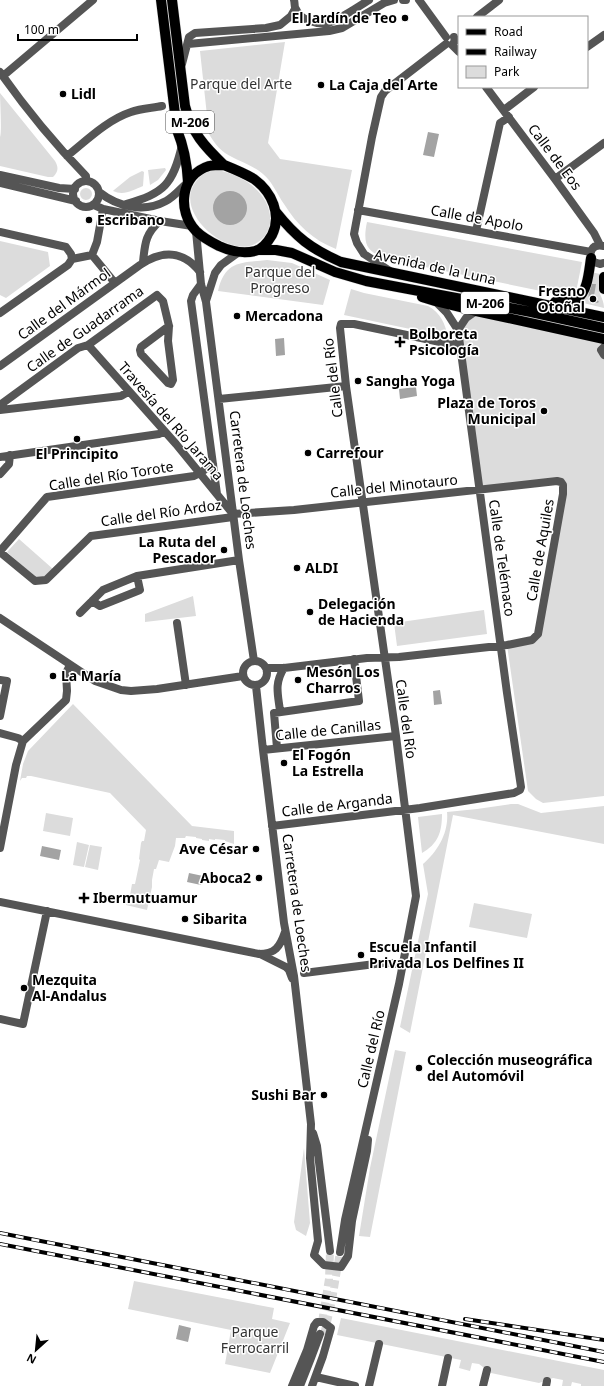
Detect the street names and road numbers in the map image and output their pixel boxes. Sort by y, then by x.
road number: M-206 [166,111,214,133]
street label: Calle de Eos [524,120,587,194]
street label: Calle de Apolo [429,200,525,235]
street label: Avenida de la Luna [372,244,498,289]
street label: Calle del Mármol [13,263,114,344]
street label: Calle de Guadarrama [22,281,147,376]
road number: M-206 [461,292,509,314]
street label: Calle del Río [318,337,347,419]
street label: Travesía del Río Jarama [115,357,228,484]
street label: Carretera de Loeches [226,409,261,551]
street label: Calle del Río Torote [47,456,175,495]
street label: Calle del Minotauro [329,469,459,502]
street label: Calle del Río Ardoz [99,495,223,530]
street label: Calle de Aquiles [521,497,558,603]
street label: Calle de Telémaco [485,498,520,618]
street label: Calle del Río [392,678,421,760]
street label: Calle de Canillas [274,714,382,745]
street label: Calle de Arganda [280,788,394,821]
street label: Carretera de Loeches [278,832,317,974]
street label: Calle del Río [352,1008,389,1090]

